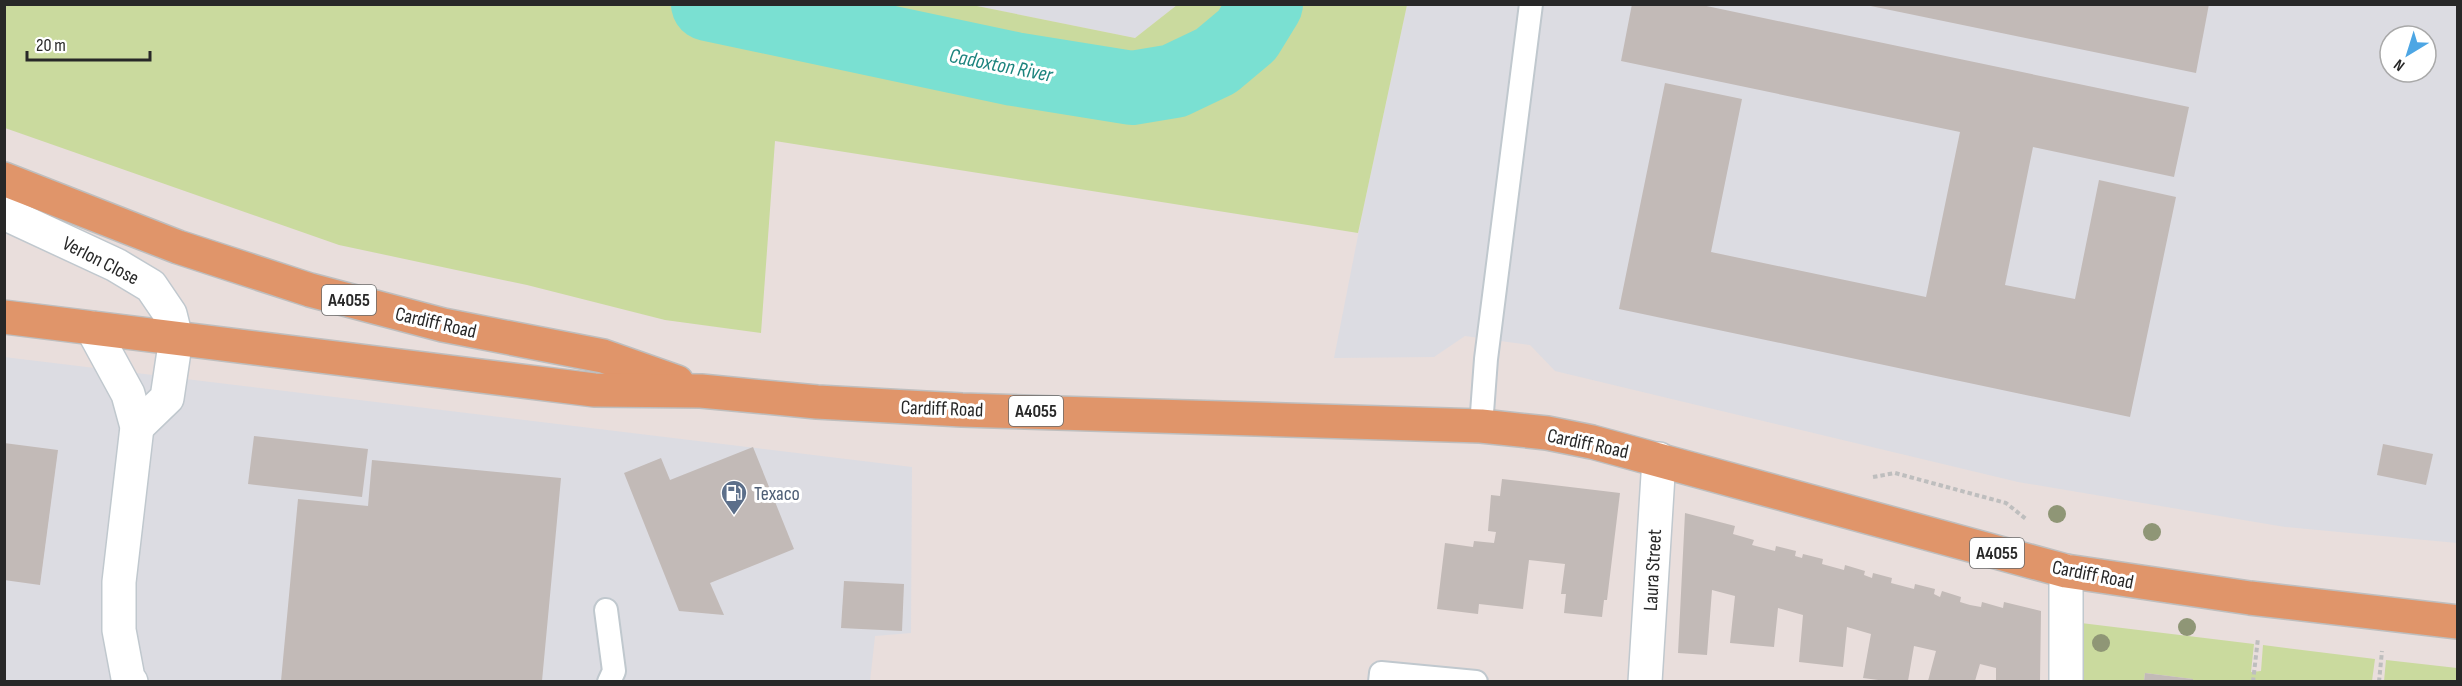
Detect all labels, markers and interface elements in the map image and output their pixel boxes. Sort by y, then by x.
scale bar [27,24,150,62]
north arrow [2378,24,2438,84]
text: 20 m [36,35,66,56]
water label: Cadoxton River [947,43,1056,88]
text: N [2390,55,2409,75]
street label: Verlon Close [58,231,143,290]
road number: A4055 [322,285,376,315]
street label: Cardiff Road [393,302,479,344]
street label: Cardiff Road [900,396,984,422]
road number: A4055 [1009,396,1063,426]
street label: Cardiff Road [1545,424,1631,464]
fuel station icon: Texaco [719,478,749,516]
place label: Texaco [754,482,800,506]
street label: Laura Street [1639,528,1667,612]
road number: A4055 [1970,538,2024,568]
street label: Cardiff Road [2050,555,2136,595]

